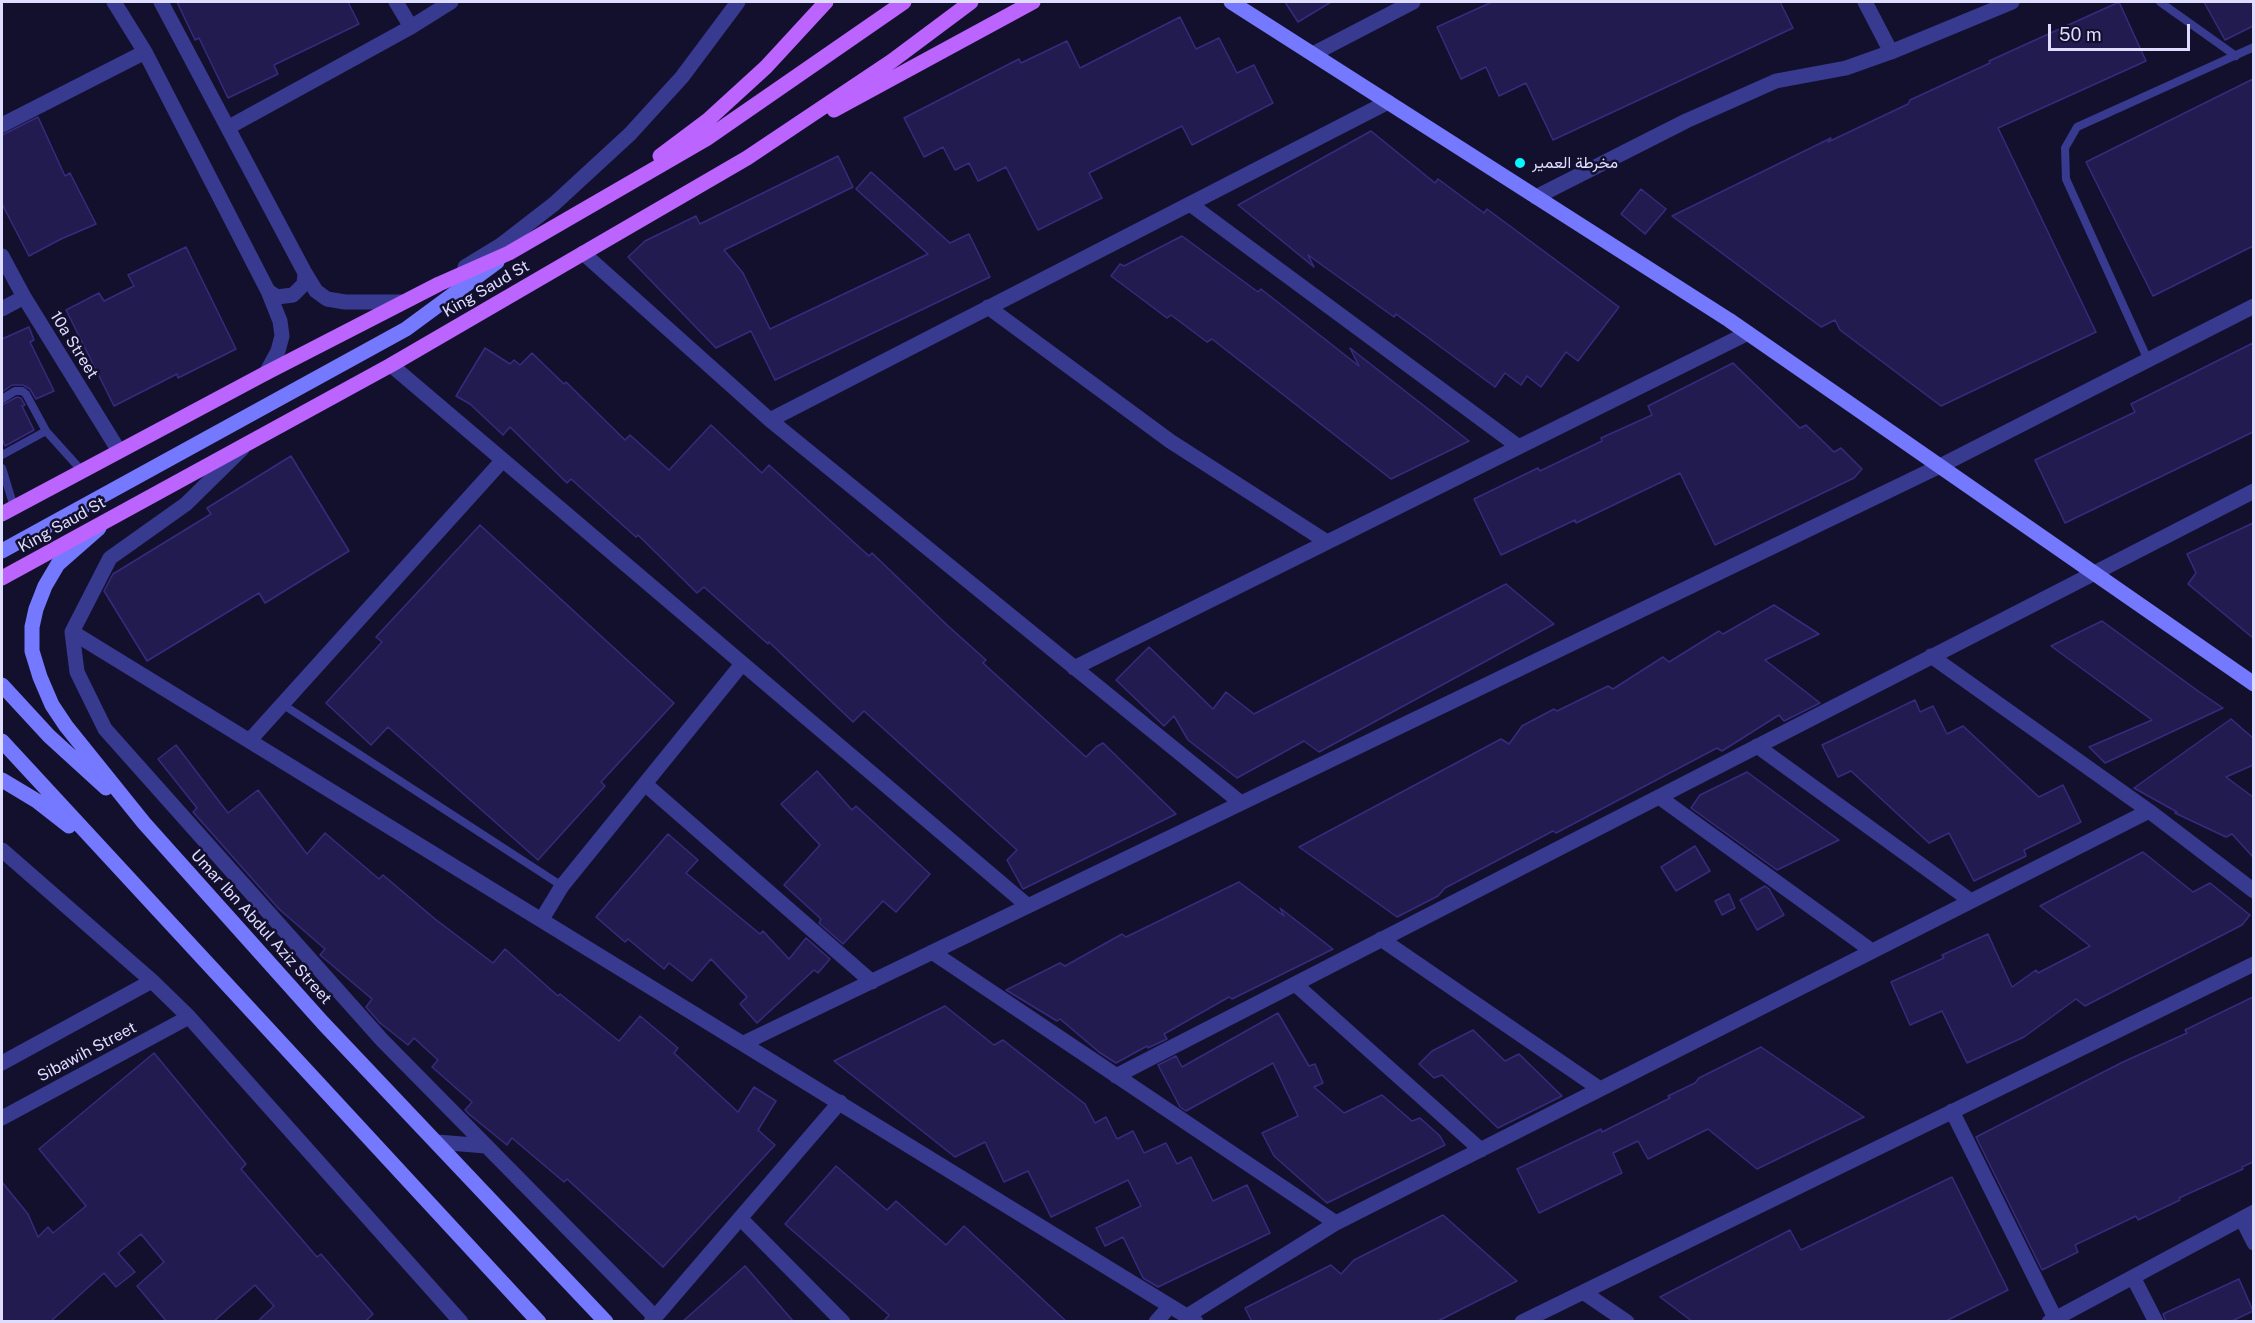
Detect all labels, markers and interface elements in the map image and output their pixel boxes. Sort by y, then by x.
scale bar [2051,12,2194,50]
text: 50 m [2059,24,2102,45]
place label: مخرطة العمير [1532,153,1618,173]
marker: مخرطة العمير [1513,156,1527,170]
street label: King Saud St [439,256,533,322]
street label: 10a Street [46,308,102,382]
street label: King Saud St [15,493,109,557]
street label: Umar Ibn Abdul Aziz Street [187,846,335,1008]
street label: Sibawih Street [34,1018,140,1086]

